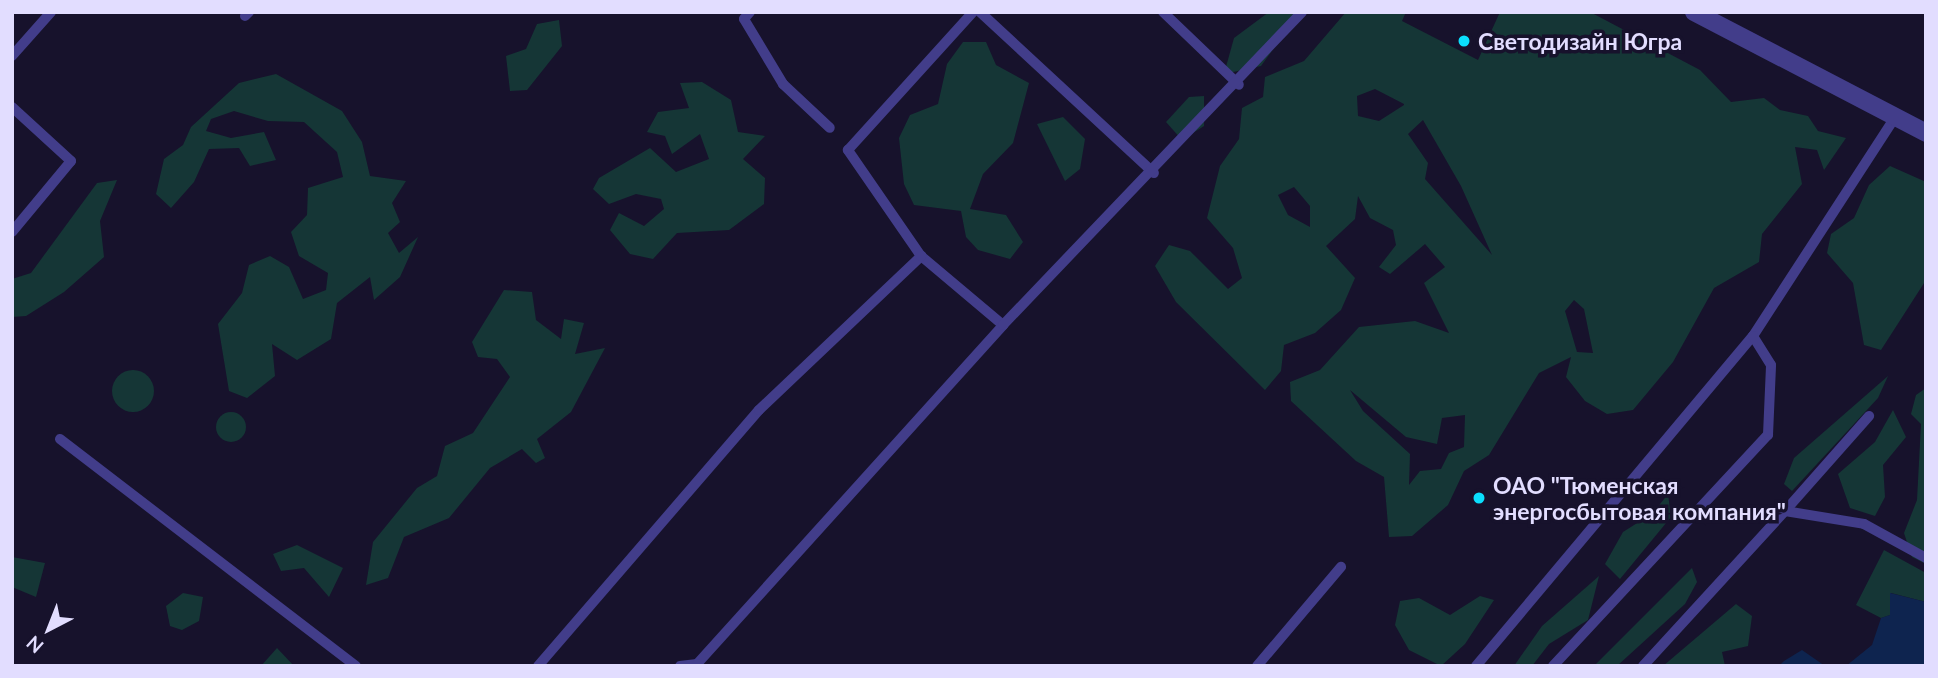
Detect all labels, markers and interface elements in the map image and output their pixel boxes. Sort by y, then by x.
place label: Светодизайн Югра [1478,27,1682,55]
marker: Светодизайн Югра [1456,33,1472,49]
place label: ОАО "Тюменская энергосбытовая компания" [1493,471,1786,525]
marker: ОАО "Тюменская энергосбытовая компания" [1471,490,1487,506]
north arrow [14,594,84,664]
text: N [21,632,48,658]

